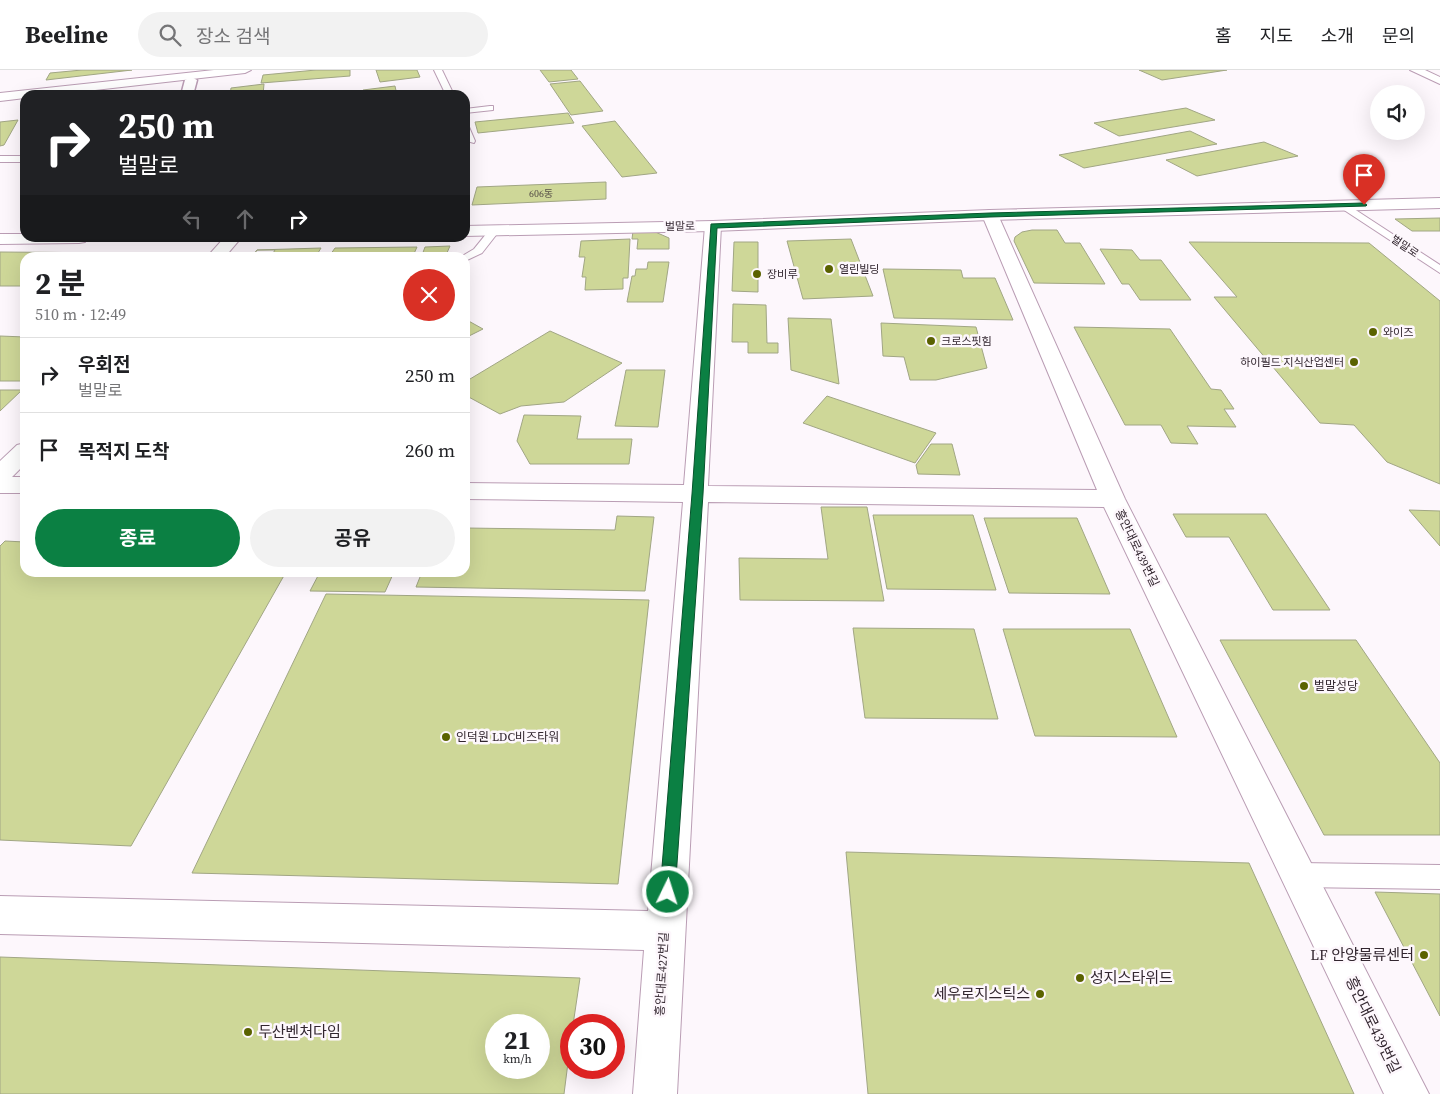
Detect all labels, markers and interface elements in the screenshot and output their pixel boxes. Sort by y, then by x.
search box [138,12,488,57]
text: Beeline [25,18,108,51]
icon: search [156,21,184,49]
text: 장소 검색 [196,23,270,49]
text: 홈 [1215,23,1232,48]
text: 지도 [1260,23,1293,48]
text: 소개 [1321,23,1354,48]
text: 문의 [1382,23,1415,48]
map controls [1370,85,1425,140]
button: sound [1370,85,1425,140]
text: 250 m [118,102,214,150]
icon: right [35,110,100,175]
text: 벌말로 [118,150,179,180]
pin [1343,154,1385,205]
icon: arrive [1350,161,1378,189]
house number: 606동 [529,187,553,200]
icon: left [178,205,206,233]
icon: ahead [231,205,259,233]
icon: right [284,205,312,233]
street label: 벌말로 [665,219,695,234]
street label: 벌말로 [1388,232,1422,261]
place label: 열린빌딩 [839,262,879,277]
text: 2 분 [35,263,85,304]
marker: 열린빌딩 [823,263,835,275]
place label: 장비루 [767,267,797,282]
marker: 장비루 [751,268,763,280]
button: close [403,269,455,321]
text: 510 m · 12:49 [35,303,126,325]
place label: 와이즈 [1383,325,1413,340]
marker: 와이즈 [1367,326,1379,338]
place label: 크로스핏힘 [941,334,992,349]
marker: 크로스핏힘 [925,335,937,347]
text: 우회전 [78,351,130,377]
place label: 하이필드 지식산업센터 [1240,355,1344,370]
marker: 하이필드 지식산업센터 [1348,356,1360,368]
icon: right [35,361,63,389]
text: 250 m [405,362,455,388]
text: 벌말로 [78,379,122,401]
icon: arrive [35,436,63,464]
text: 260 m [405,437,455,463]
text: 목적지 도착 [78,438,169,464]
street label: 흥안대로439번길 [1111,507,1163,589]
button: 종료 [35,509,240,567]
button: 공유 [250,509,455,567]
place label: 벌말성당 [1314,678,1358,694]
marker: 벌말성당 [1298,680,1310,692]
place label: 인덕원 LDC비즈타워 [456,729,559,745]
marker: 인덕원 LDC비즈타워 [440,731,452,743]
position arrow [641,865,693,917]
street label: 흥안대로427번길 [652,932,672,1016]
place label: LF 안양물류센터 [1310,944,1414,965]
marker: LF 안양물류센터 [1418,949,1430,961]
place label: 성지스타위드 [1090,967,1173,988]
marker: 성지스타위드 [1074,972,1086,984]
street label: 흥안대로439번길 [1341,973,1406,1077]
place label: 세우로지스틱스 [933,983,1030,1004]
marker: 세우로지스틱스 [1034,988,1046,1000]
speed limit sign: 30 [560,1014,625,1079]
place label: 두산벤처다임 [258,1021,341,1042]
text: 21 [504,1023,531,1057]
marker: 두산벤처다임 [242,1026,254,1038]
text: km/h [503,1051,532,1067]

